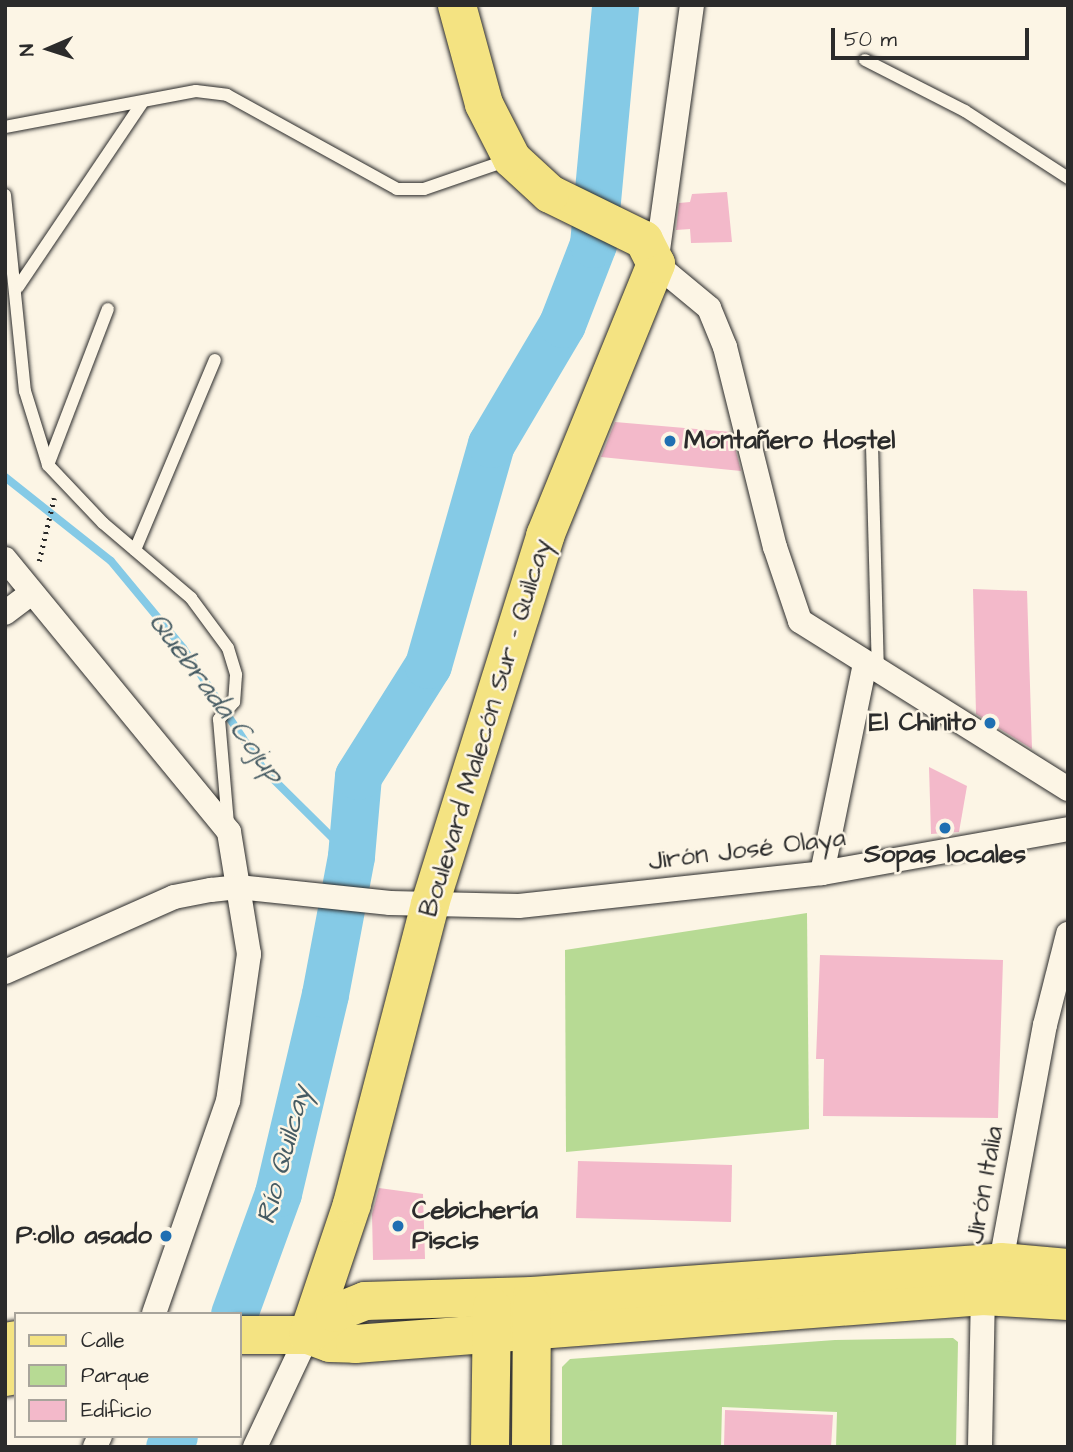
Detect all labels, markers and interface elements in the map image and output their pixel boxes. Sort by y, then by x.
north arrow [14,14,84,84]
scale bar [835,14,1033,58]
text: 50 m [844,25,897,54]
text: N [14,43,41,57]
place label: Montañero Hostel [684,425,895,457]
marker: Montañero Hostel [662,433,678,449]
street label: Boulevard Malecón Sur - Quilcay [414,535,558,921]
water label: Quebrada Cojup [141,606,291,790]
place label: El Chinito [869,707,976,739]
marker: El Chinito [982,715,998,731]
marker: Sopas locales [937,820,953,836]
street label: Jirón José Olaya [647,822,847,878]
place label: Sopas locales [864,839,1026,871]
water label: Río Quilcay [249,1082,319,1228]
street label: Jirón Italia [959,1124,1011,1246]
place label: Cebichería Piscis [412,1195,538,1256]
marker: Cebichería Piscis [390,1218,406,1234]
place label: P:ollo asado [16,1220,152,1252]
marker: P:ollo asado [158,1228,174,1244]
legend [14,1312,242,1438]
text: Calle [81,1326,125,1355]
text: Parque [81,1361,149,1390]
text: Edificio [81,1396,151,1425]

